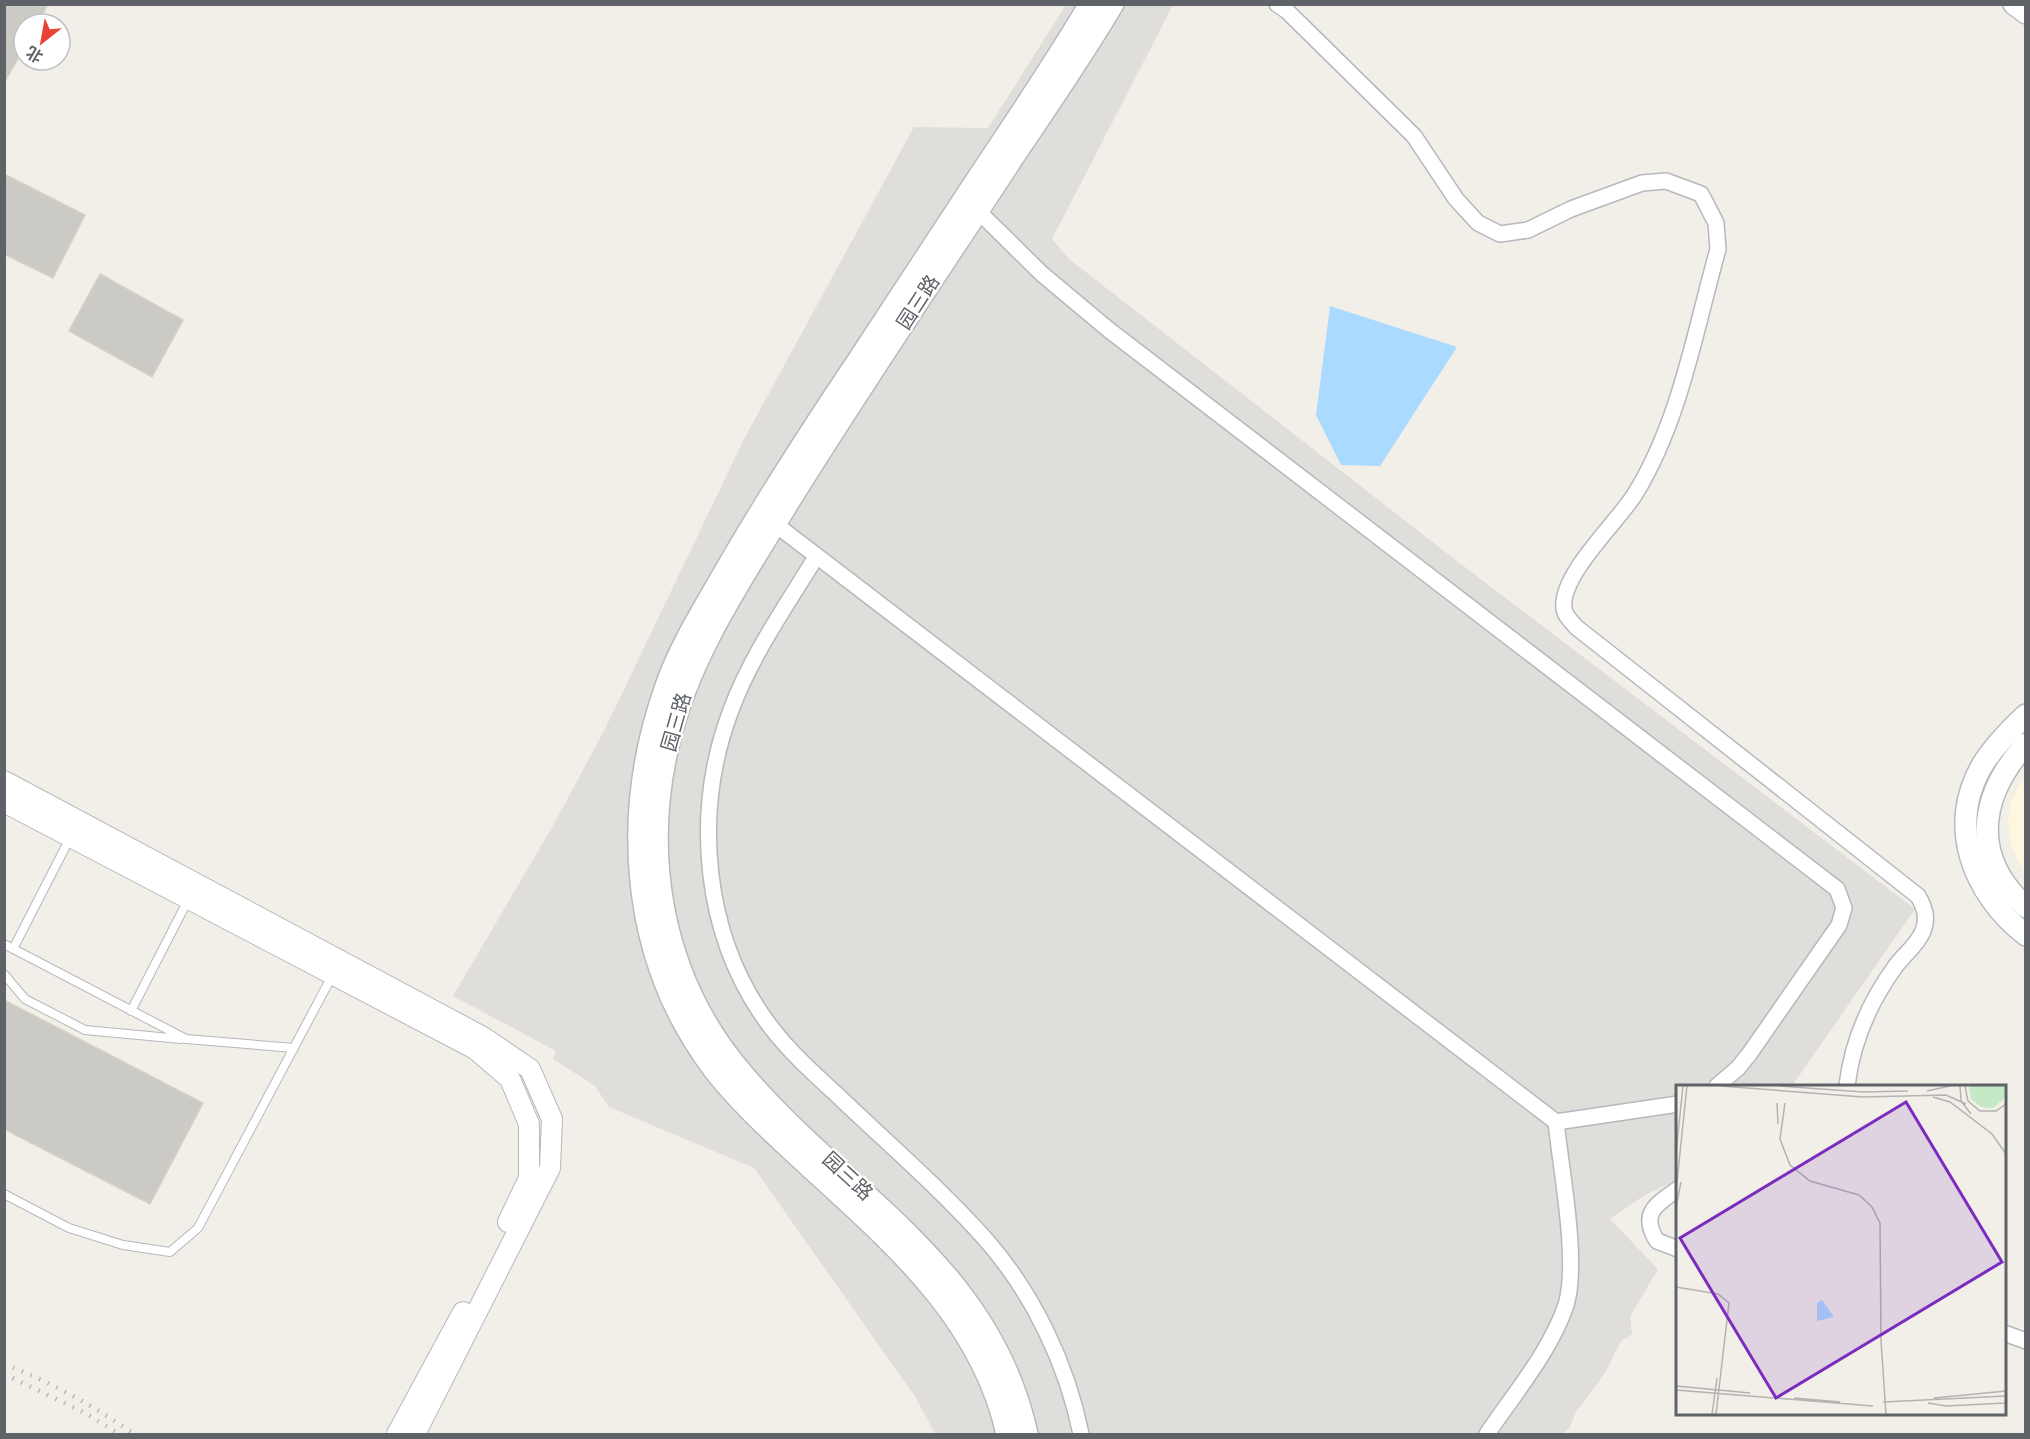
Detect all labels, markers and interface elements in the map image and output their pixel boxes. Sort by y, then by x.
north arrow [12,12,72,72]
text: 北 [23,42,46,67]
street label: 园三路 [892,270,944,334]
street label: 园三路 [656,690,696,754]
inset map [1676,1085,2006,1415]
street label: 园三路 [818,1147,878,1205]

